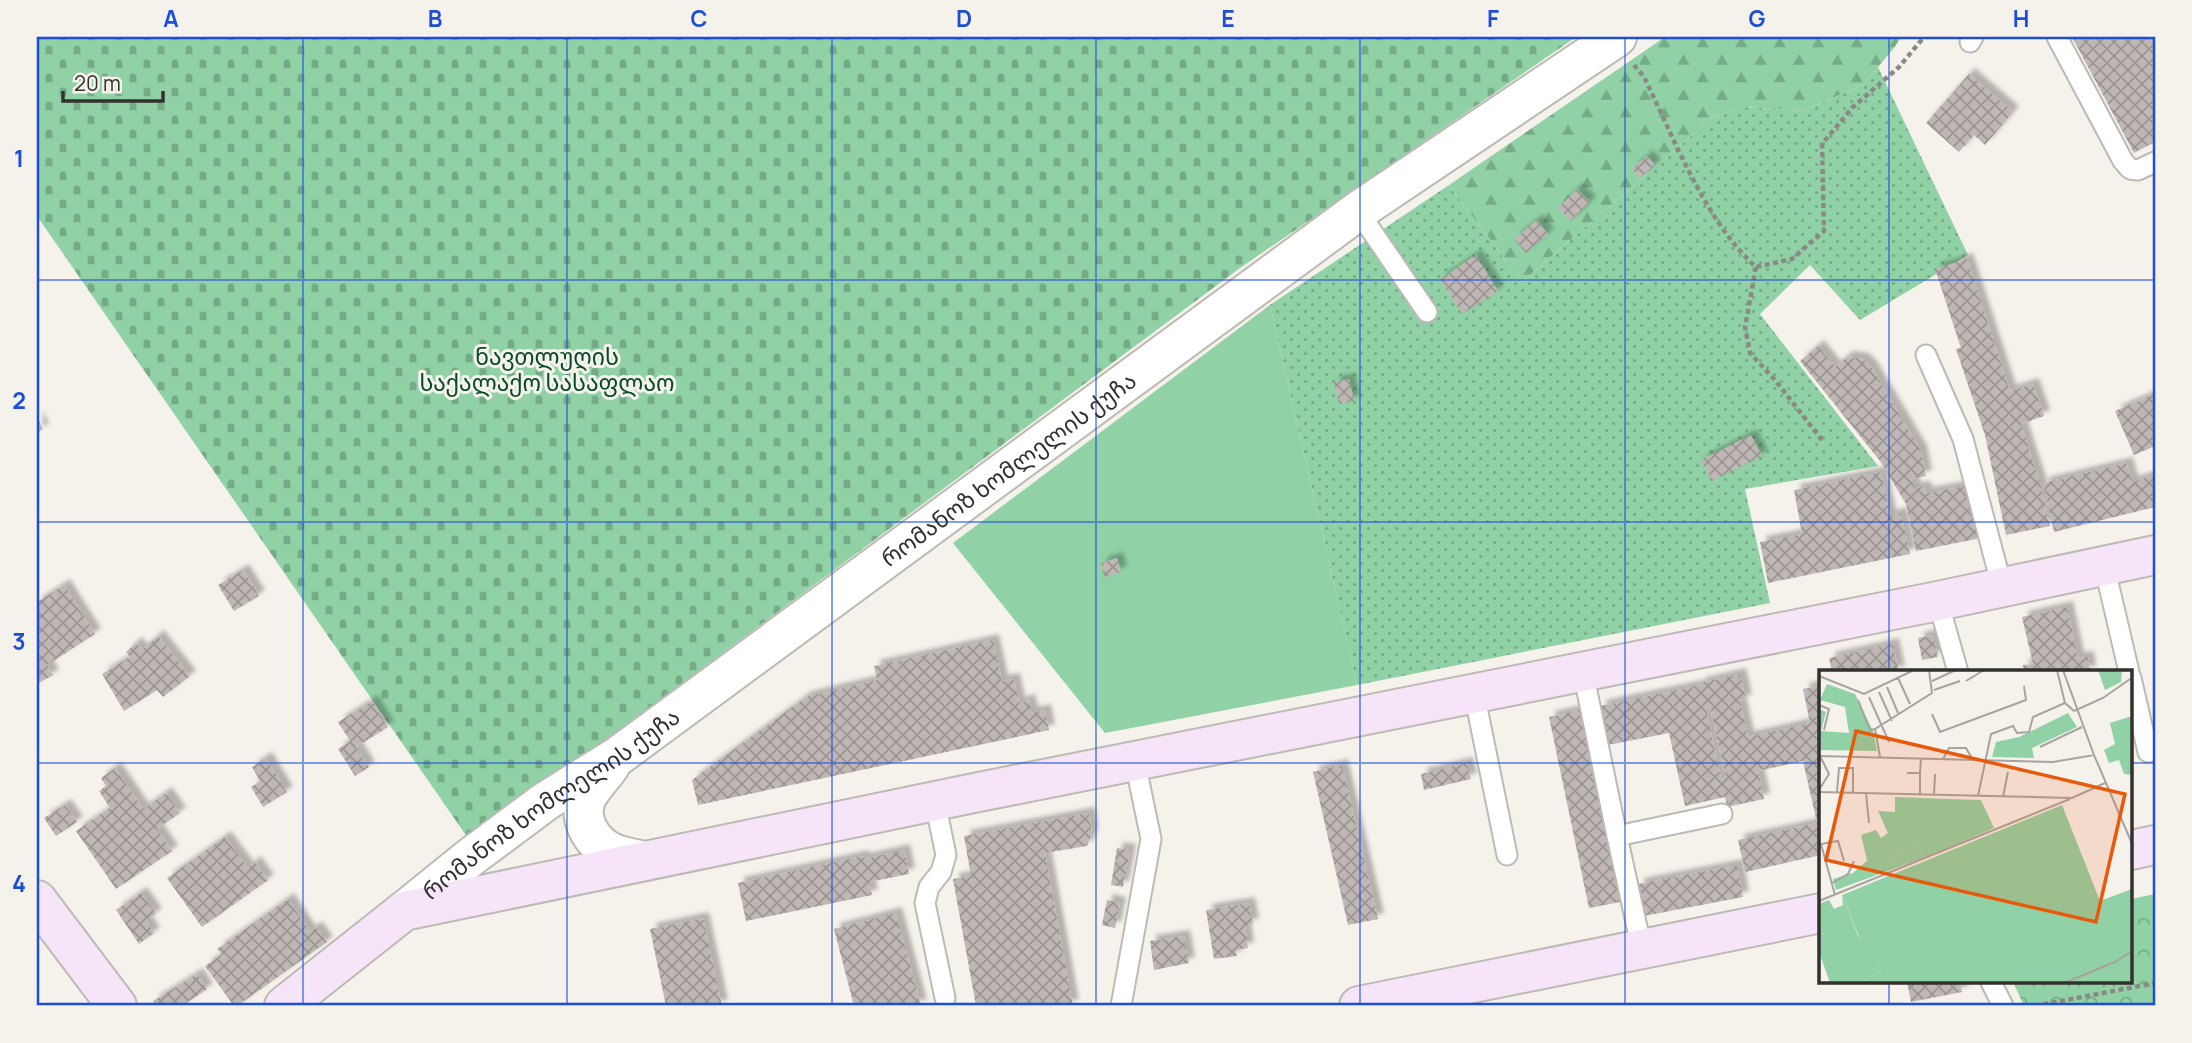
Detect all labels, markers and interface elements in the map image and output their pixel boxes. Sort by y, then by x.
text: A [163,2,179,34]
text: B [428,2,442,34]
text: C [691,2,708,34]
text: D [956,2,972,34]
text: E [1221,2,1235,34]
text: F [1487,2,1499,34]
text: G [1749,2,1766,34]
text: H [2013,2,2029,34]
scale bar [63,60,163,104]
text: 20 m [74,69,121,97]
text: 1 [14,142,24,174]
park label: ნავთლუღის საქალაქო სასაფლაო [419,340,675,398]
street label: რომანოზ ხომლელის ქუჩა [874,364,1142,573]
text: 2 [12,384,26,416]
text: 3 [12,625,26,657]
inset map [1819,670,2132,984]
street label: რომანოზ ხომლელის ქუჩა [415,700,686,906]
text: 4 [12,867,26,899]

